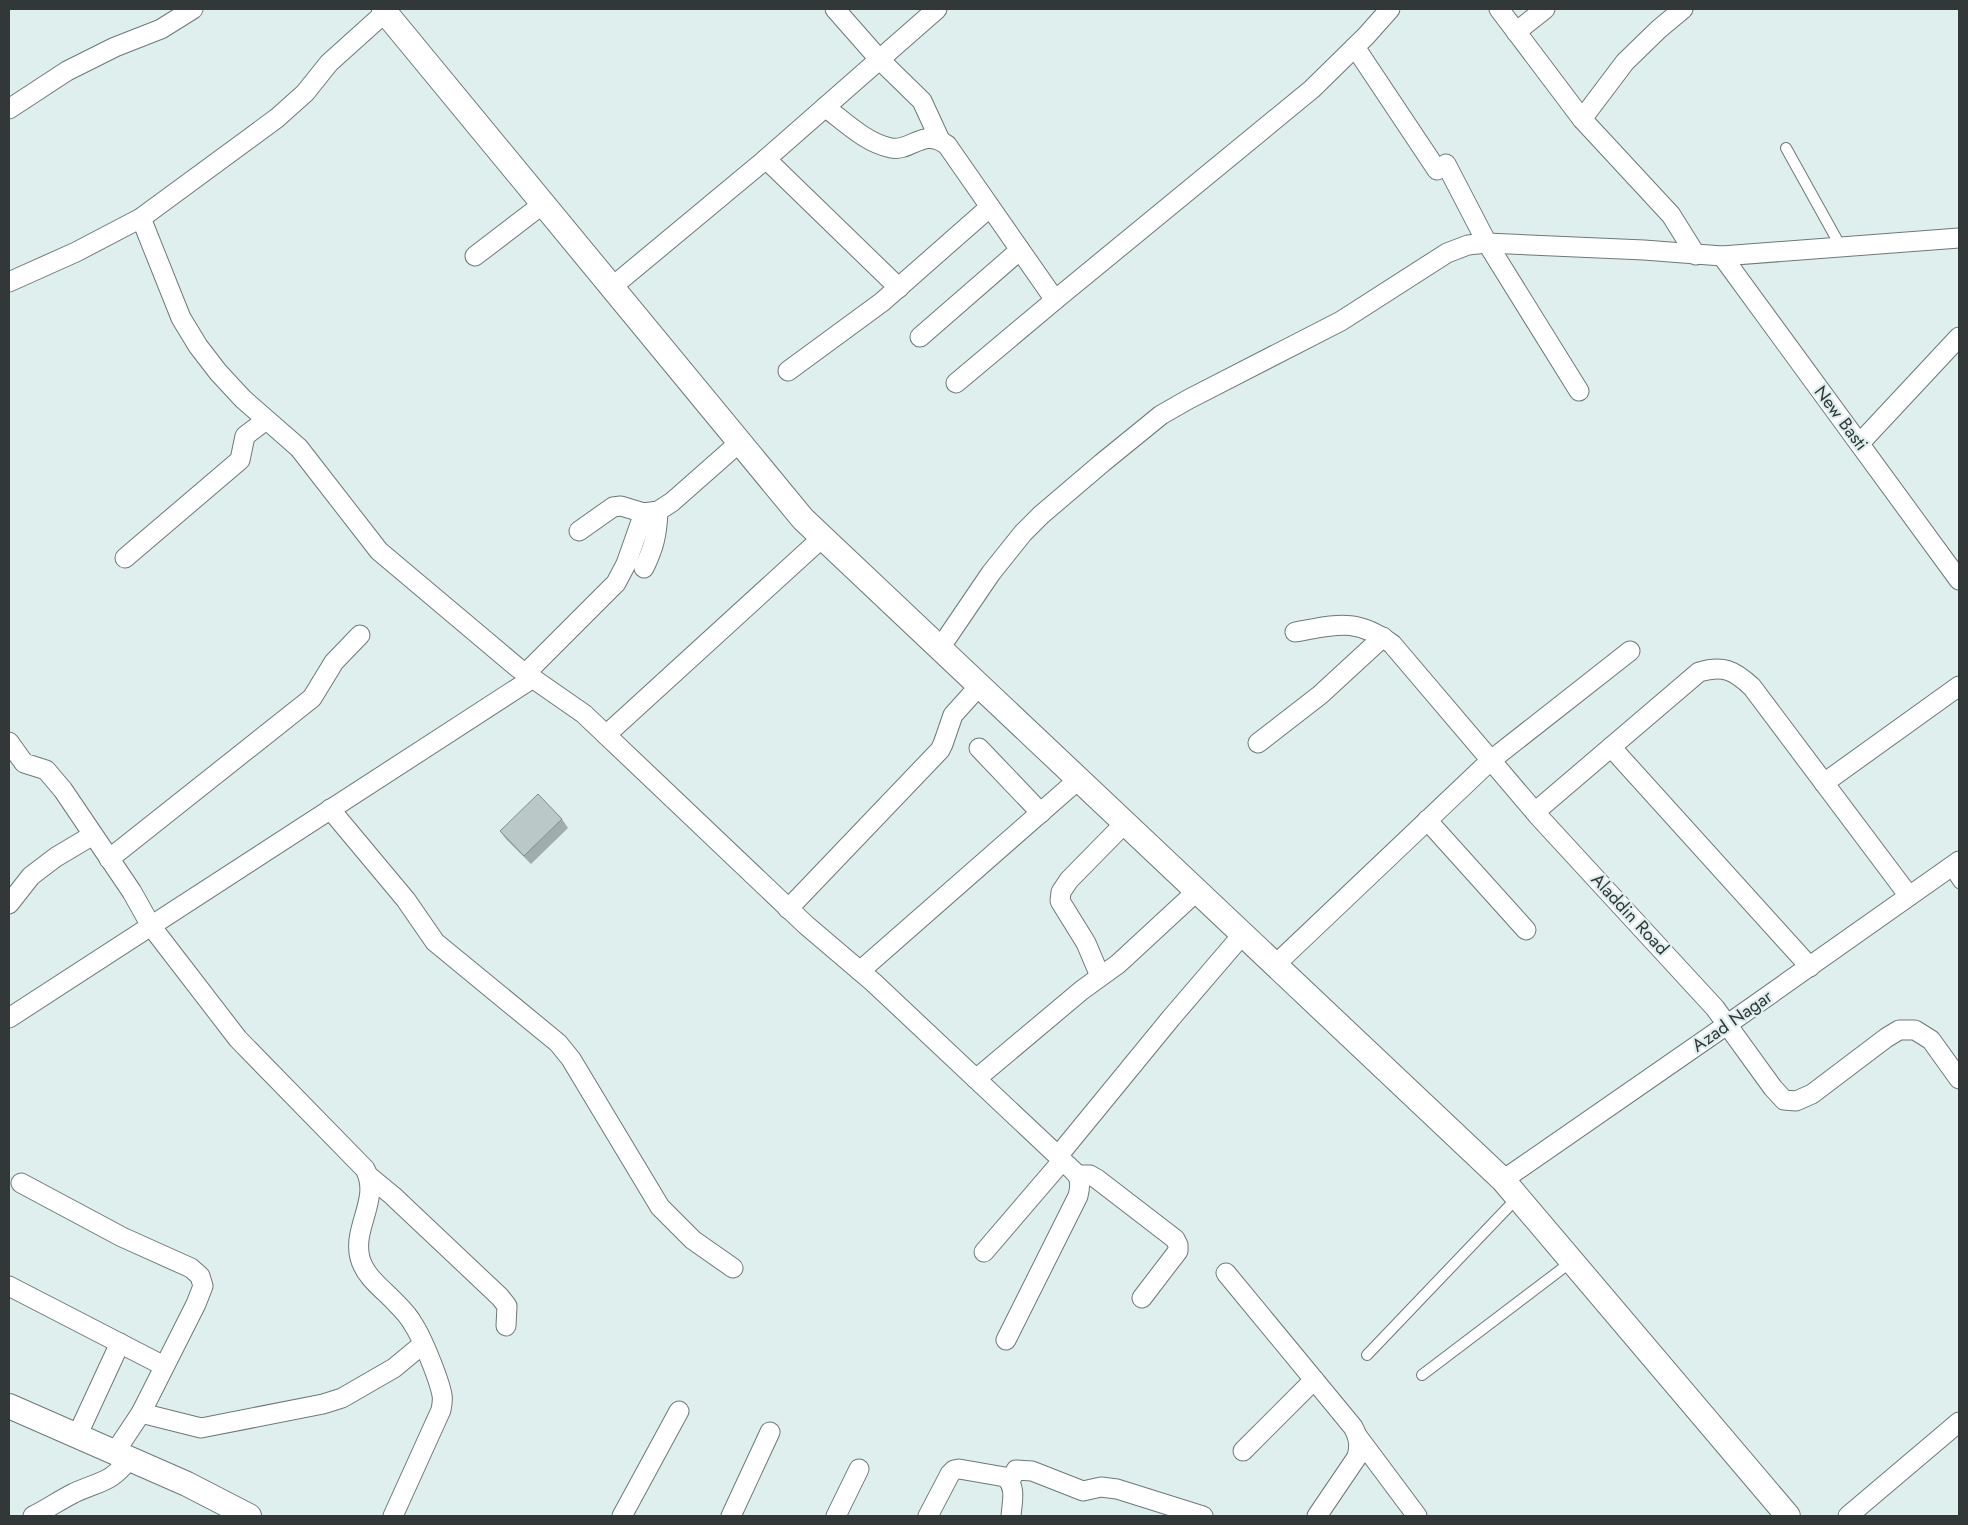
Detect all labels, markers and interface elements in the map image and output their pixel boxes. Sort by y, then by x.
street label: New Basti [1808,380,1874,456]
street label: Aladdin Road [1585,867,1675,961]
street label: Azad Nagar [1686,983,1778,1058]

